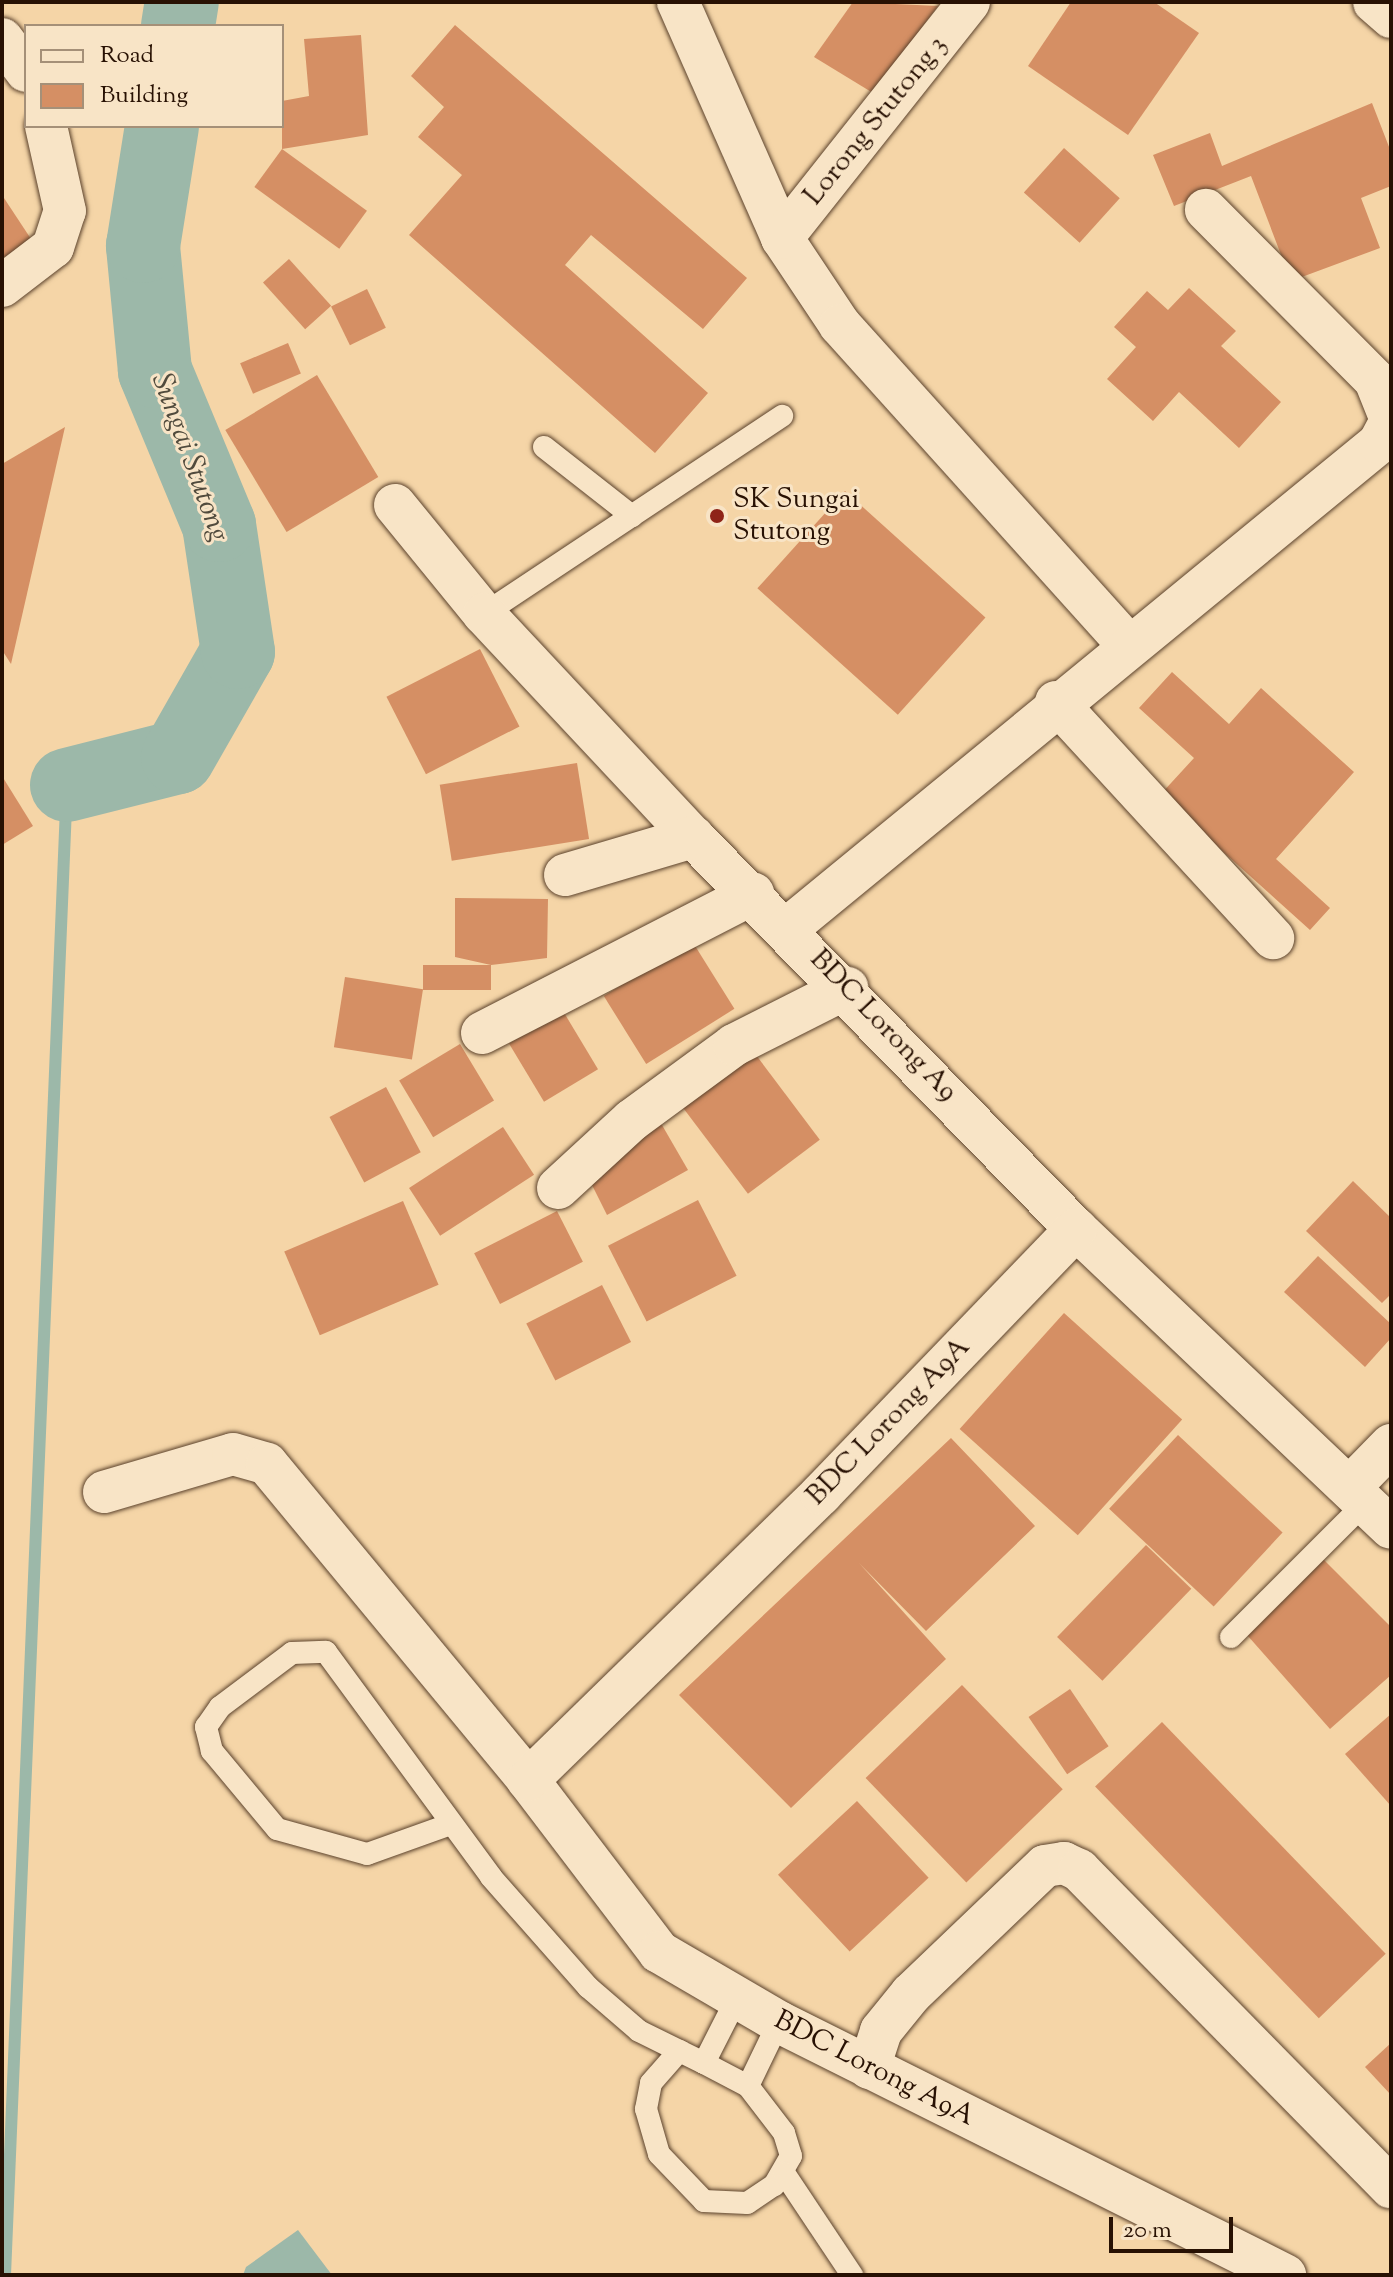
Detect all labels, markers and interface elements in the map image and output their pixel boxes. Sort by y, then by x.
legend [24,24,284,128]
street label: Lorong Stutong 3 [797,29,955,213]
text: Road [100,39,154,73]
text: Building [100,79,188,113]
water label: Sungai Stutong [142,369,236,547]
place label: SK Sungai Stutong [733,483,860,549]
marker: SK Sungai Stutong [708,507,726,525]
street label: BDC Lorong A9 [802,943,964,1109]
street label: BDC Lorong A9A [800,1331,978,1513]
street label: BDC Lorong A9A [768,2004,980,2134]
scale bar [1113,2201,1237,2251]
text: 20 m [1123,2214,1172,2248]

